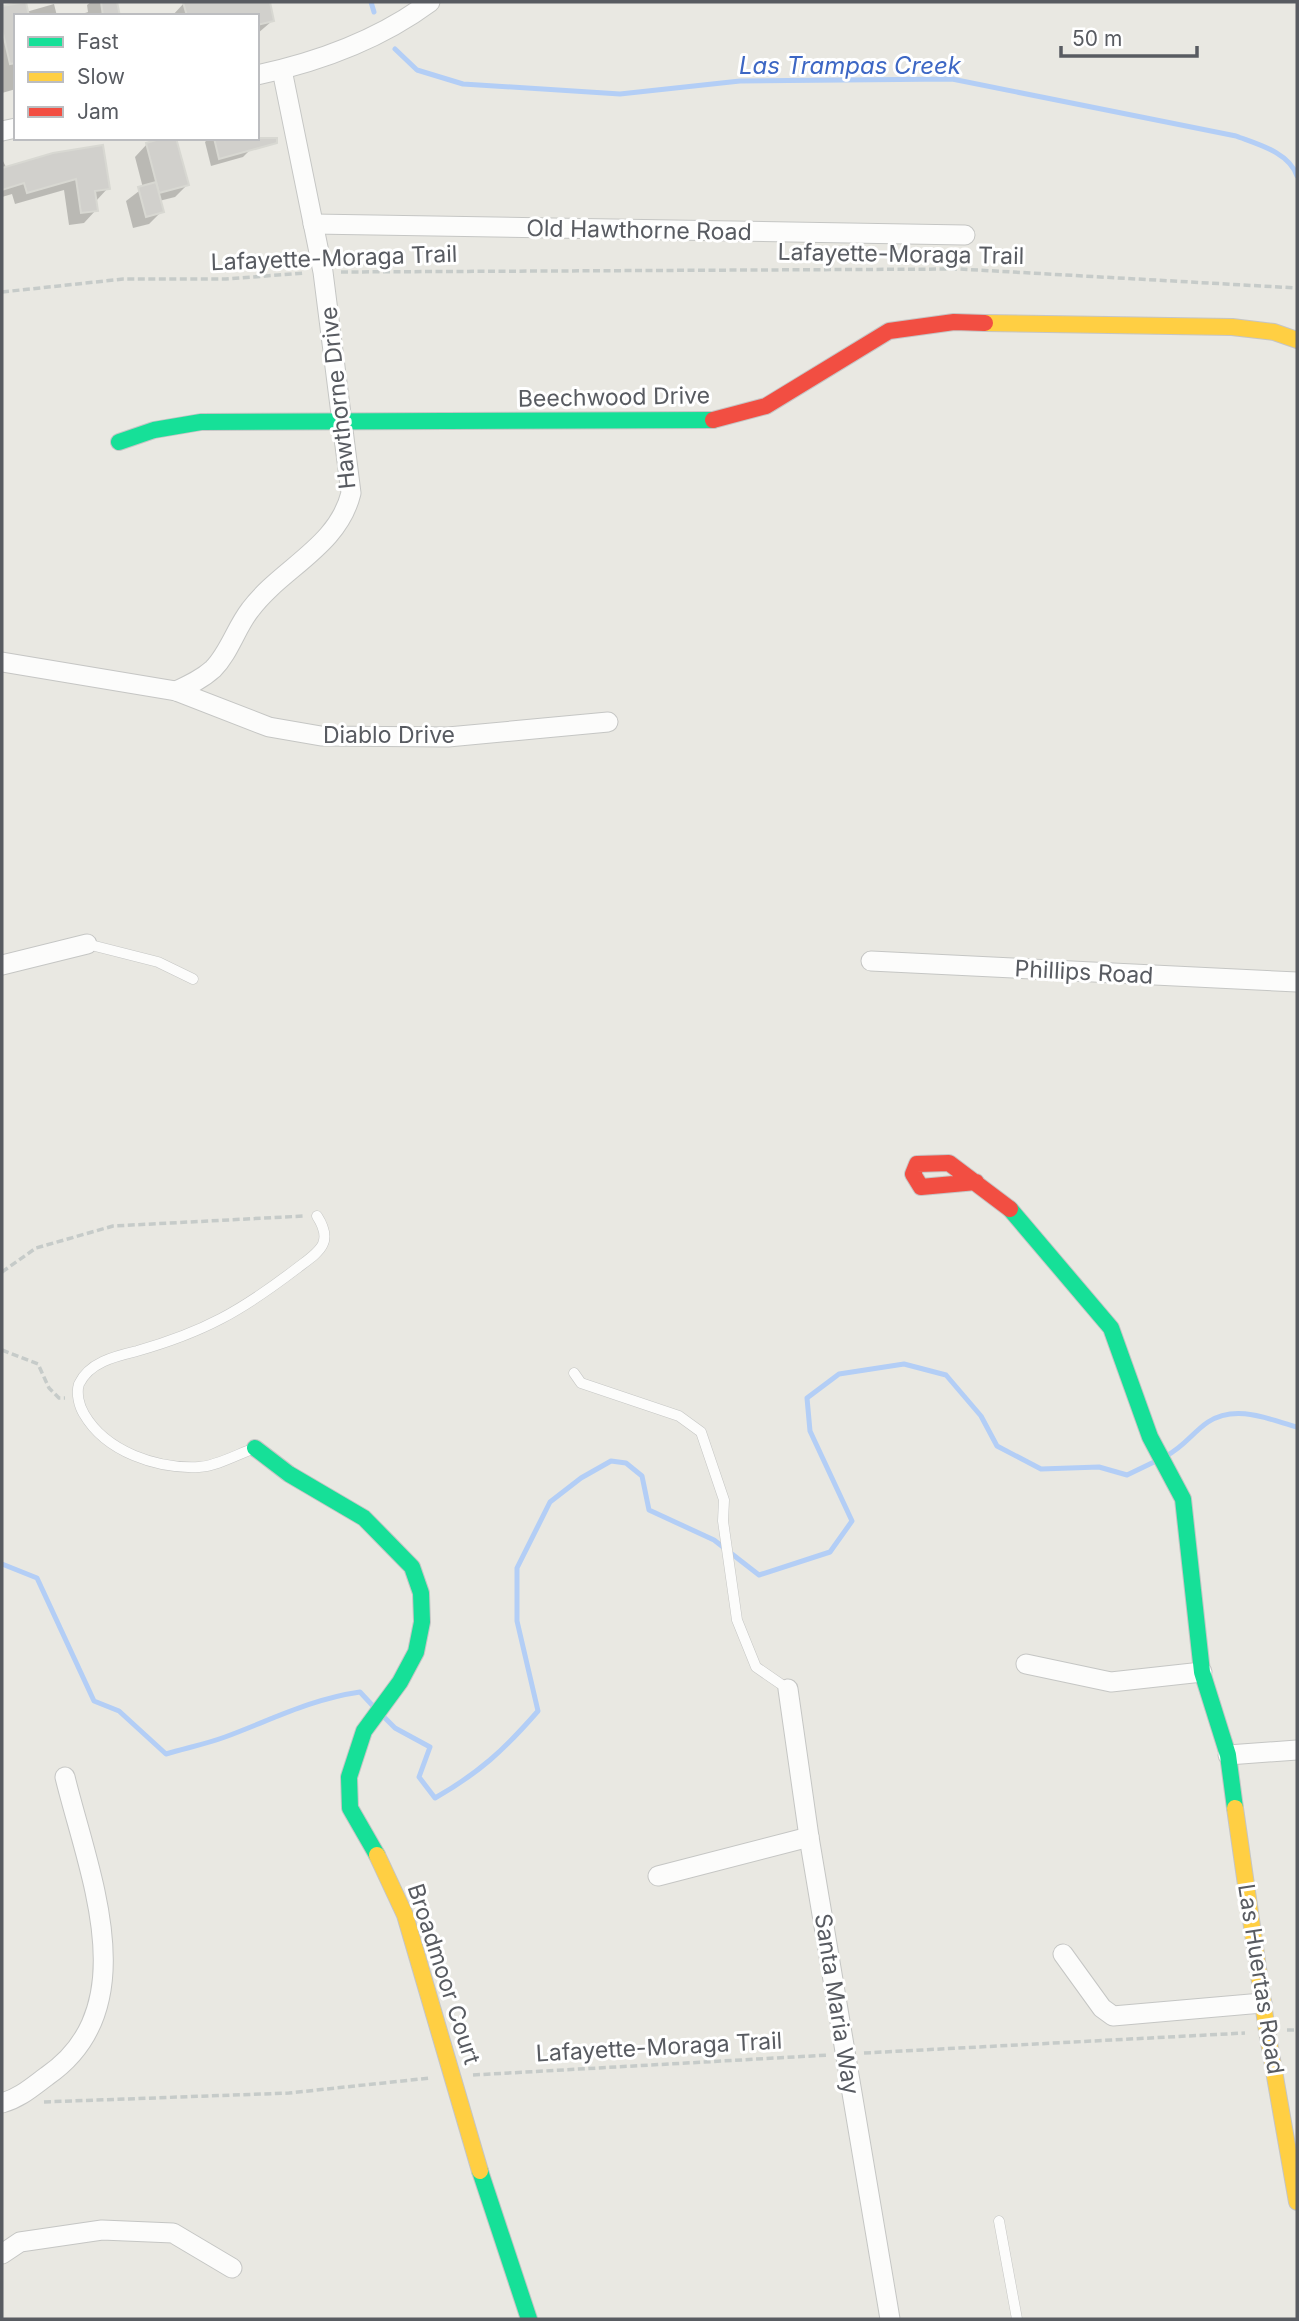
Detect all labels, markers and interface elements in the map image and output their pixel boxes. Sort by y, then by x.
legend [14,14,259,140]
scale bar [1061,14,1198,58]
text: 50 m [1072,26,1122,51]
text: Fast [77,29,119,54]
water label: Las Trampas Creek [739,51,962,80]
text: Slow [77,64,125,89]
text: Jam [77,99,119,124]
street label: Old Hawthorne Road [526,214,752,246]
street label: Lafayette-Moraga Trail [777,238,1025,270]
street label: Lafayette-Moraga Trail [210,240,458,276]
street label: Hawthorne Drive [314,305,362,491]
street label: Beechwood Drive [518,381,710,413]
street label: Diablo Drive [323,721,455,749]
street label: Phillips Road [1014,954,1154,990]
street label: Broadmoor Court [402,1880,486,2068]
street label: Las Huertas Road [1232,1882,1290,2076]
street label: Santa Maria Way [809,1911,865,2097]
street label: Lafayette-Moraga Trail [535,2027,783,2067]

